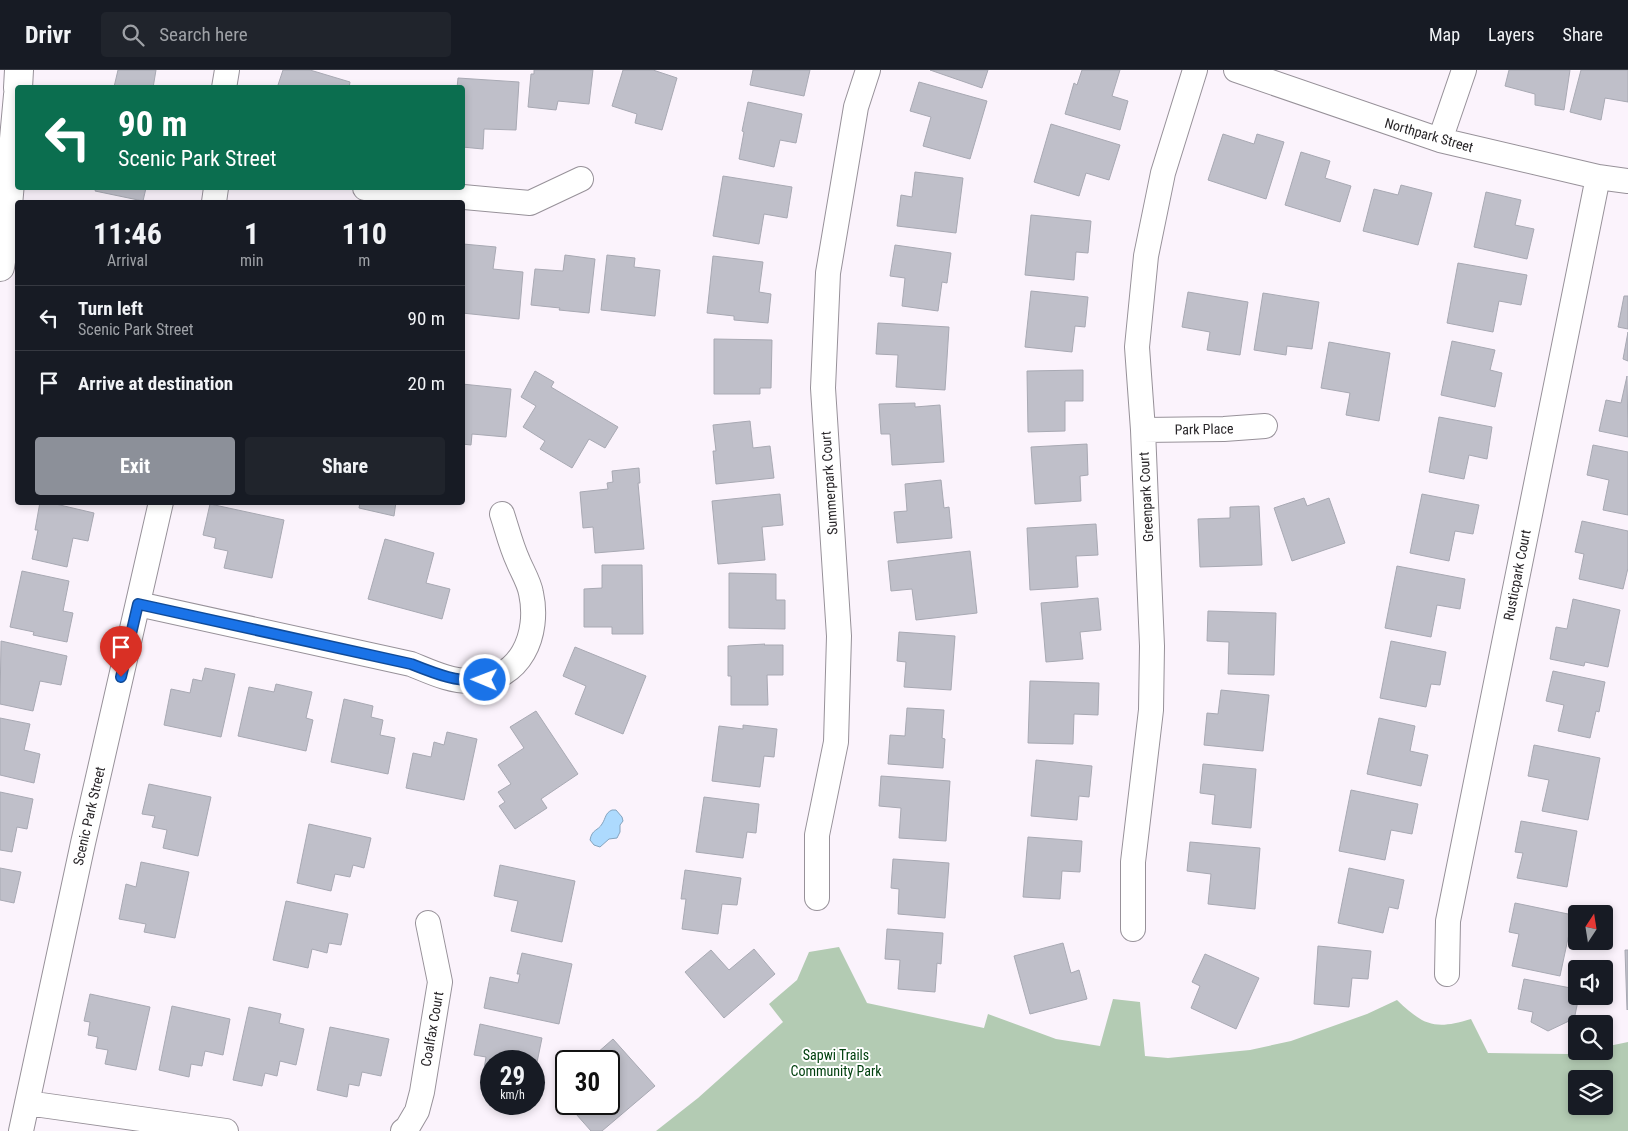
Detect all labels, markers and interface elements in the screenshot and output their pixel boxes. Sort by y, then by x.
search box [101,12,451,57]
text: Drivr [25,21,71,49]
icon: search [119,21,147,49]
text: Search here [159,23,248,46]
text: Map [1429,24,1460,45]
text: Layers [1488,24,1535,45]
text: Share [1563,24,1603,45]
text: 90 m [118,104,187,145]
icon: left [35,105,100,170]
street label: Northpark Street [1383,115,1475,155]
text: Scenic Park Street [118,146,277,171]
text: 11:46 [93,216,162,251]
text: 1 [244,216,259,251]
text: 110 [341,216,387,251]
text: Arrival [107,251,148,270]
text: min [240,251,263,270]
text: m [358,251,370,270]
text: Turn left [78,297,143,320]
icon: left [35,304,63,332]
text: 90 m [408,307,445,330]
text: Scenic Park Street [78,320,193,339]
icon: arrive [35,369,63,397]
text: Arrive at destination [78,372,233,395]
text: 20 m [408,372,445,395]
street label: Park Place [1174,420,1234,438]
street label: Summerpark Court [817,431,841,535]
button: Exit [35,437,235,495]
button: Share [245,437,445,495]
street label: Greenpark Court [1136,452,1156,542]
street label: Rusticpark Court [1500,528,1534,622]
pin [100,626,142,677]
icon: arrive [107,633,135,661]
position arrow [458,653,510,705]
street label: Scenic Park Street [70,765,108,867]
north arrow [1568,905,1612,950]
map controls [1568,905,1613,1115]
button: sound [1568,960,1613,1005]
street label: Coalfax Court [418,990,446,1068]
button: search [1568,1015,1613,1060]
park label: Sapwi Trails Community Park [791,1047,882,1079]
speed limit sign: 30 [555,1050,620,1115]
text: 29 [500,1062,525,1091]
button: layers [1568,1070,1613,1115]
text: km/h [500,1088,525,1102]

